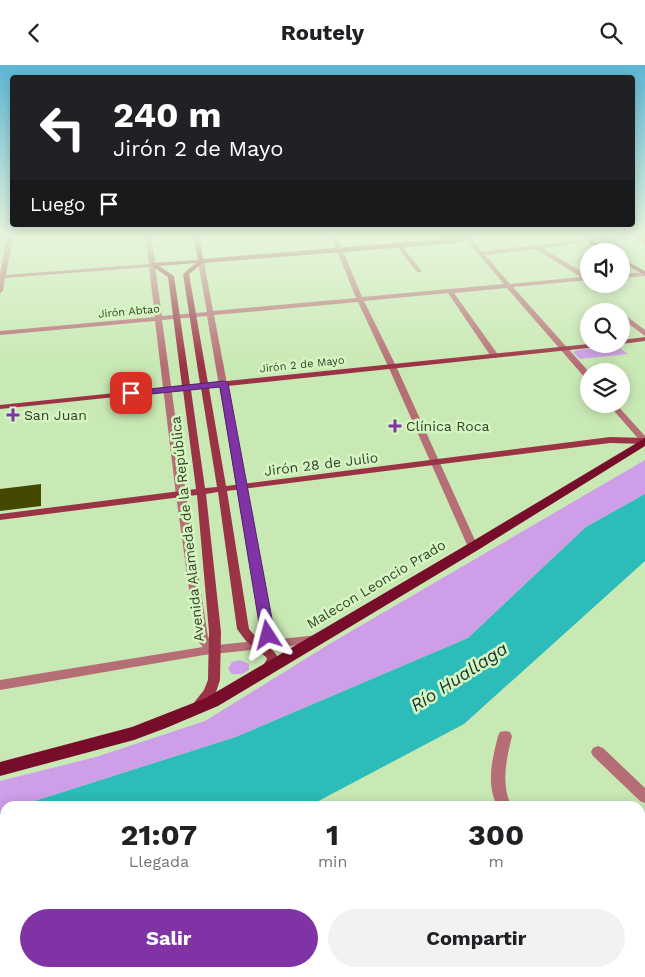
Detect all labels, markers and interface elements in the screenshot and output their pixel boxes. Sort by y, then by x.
icon: back [20,19,48,47]
icon: search [597,19,625,47]
text: Routely [281,20,364,45]
text: 240 m [113,94,222,136]
icon: left [30,95,95,160]
text: Jirón 2 de Mayo [113,136,283,161]
icon: arrive [95,190,123,218]
text: Luego [30,193,85,216]
map controls [580,243,630,413]
button: sound [580,243,630,293]
street label: Jirón Abtao [98,302,160,321]
button: search [580,303,630,353]
street label: Jirón 2 de Mayo [259,354,345,375]
button: layers [580,363,630,413]
pin [110,372,152,414]
icon: arrive [117,379,145,407]
place label: San Juan [24,407,87,423]
marker: San Juan [6,408,20,422]
street label: Avenida Alameda de la República [167,415,207,642]
place label: Clínica Roca [406,418,490,434]
marker: Clínica Roca [388,419,402,433]
street label: Jirón 28 de Julio [263,449,379,479]
street label: Malecon Leoncio Prado [304,536,448,632]
position arrow [241,608,293,660]
water label: Río Huallaga [406,637,511,716]
text: 21:07 [121,817,197,852]
text: 1 [326,817,339,852]
text: 300 [468,817,524,852]
text: Llegada [129,852,189,871]
text: min [318,852,347,871]
text: m [489,852,504,871]
button: Salir [20,909,318,967]
button: Compartir [328,909,625,967]

